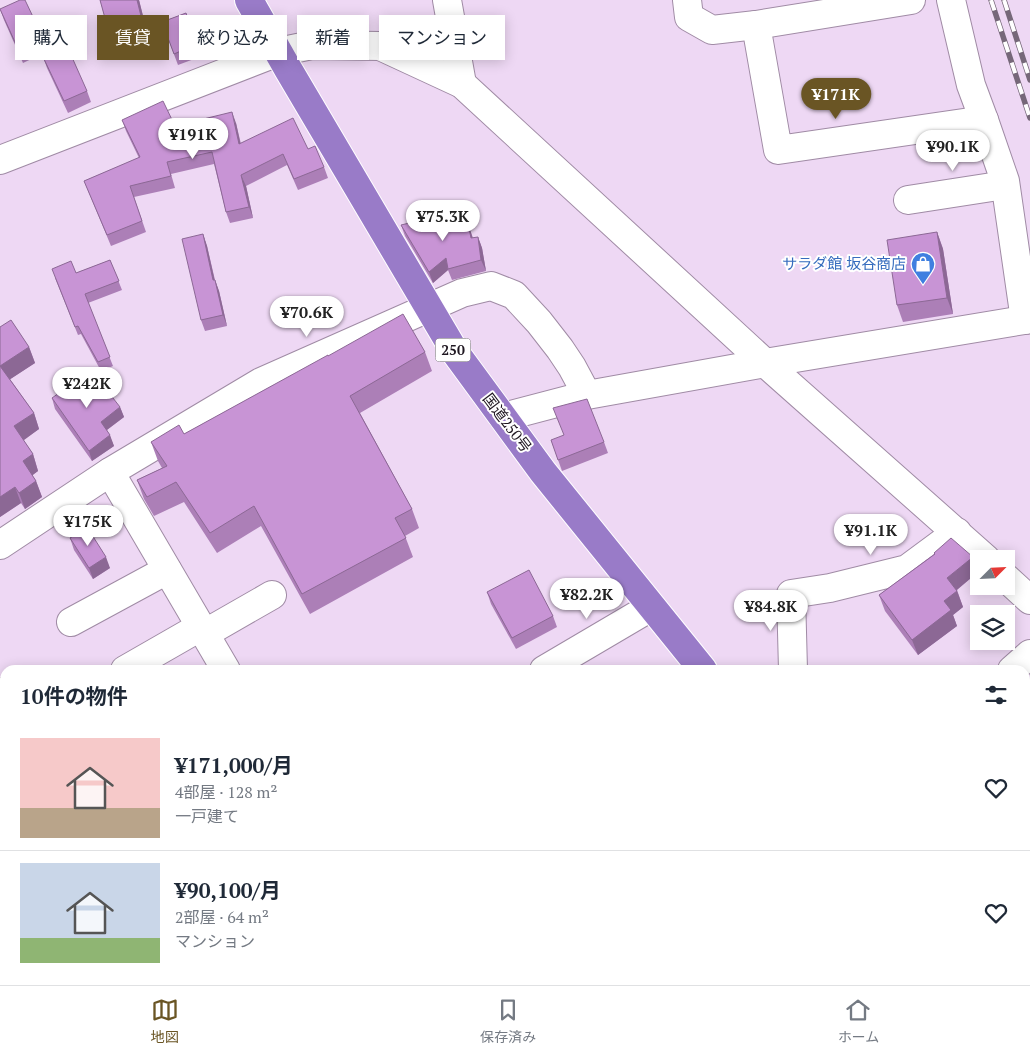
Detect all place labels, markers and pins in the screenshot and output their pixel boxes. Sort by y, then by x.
pin: ¥171K [801,78,871,120]
pin: ¥191K [158,118,228,160]
pin: ¥90.1K [912,130,994,172]
pin: ¥75.3K [402,200,484,242]
shop icon: サラダ館 坂谷商店 [910,251,936,285]
place label: サラダ館 坂谷商店 [782,253,906,273]
pin: ¥70.6K [266,296,348,338]
pin: ¥242K [52,366,122,409]
pin: ¥175K [53,504,123,547]
pin: ¥91.1K [830,514,912,556]
pin: ¥82.2K [546,578,628,620]
pin: ¥84.8K [730,590,812,632]

